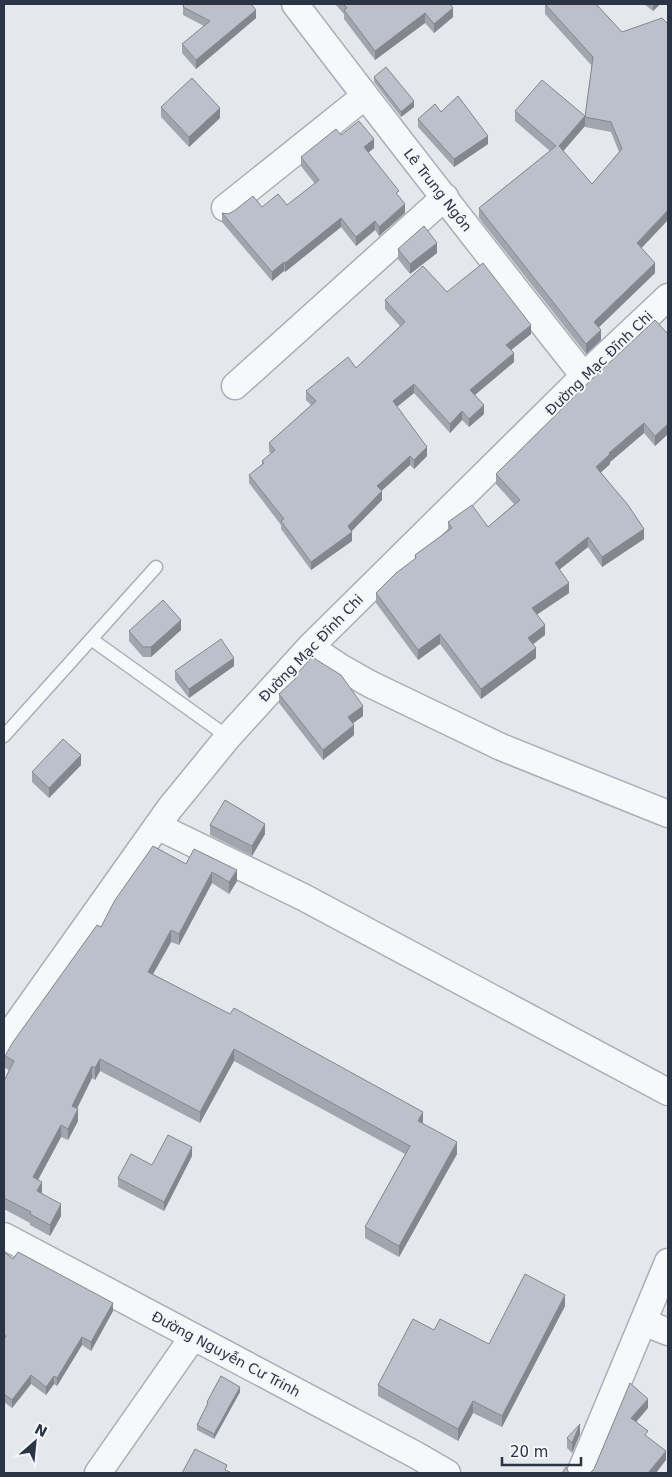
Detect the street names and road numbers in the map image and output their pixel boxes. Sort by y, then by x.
street label: Lê Trung Ngôn [401,145,475,235]
street label: Đường Mạc Đĩnh Chi [542,308,656,418]
street label: Đường Mạc Đĩnh Chi [256,591,366,705]
street label: Đường Nguyễn Cư Trinh [149,1308,303,1400]

